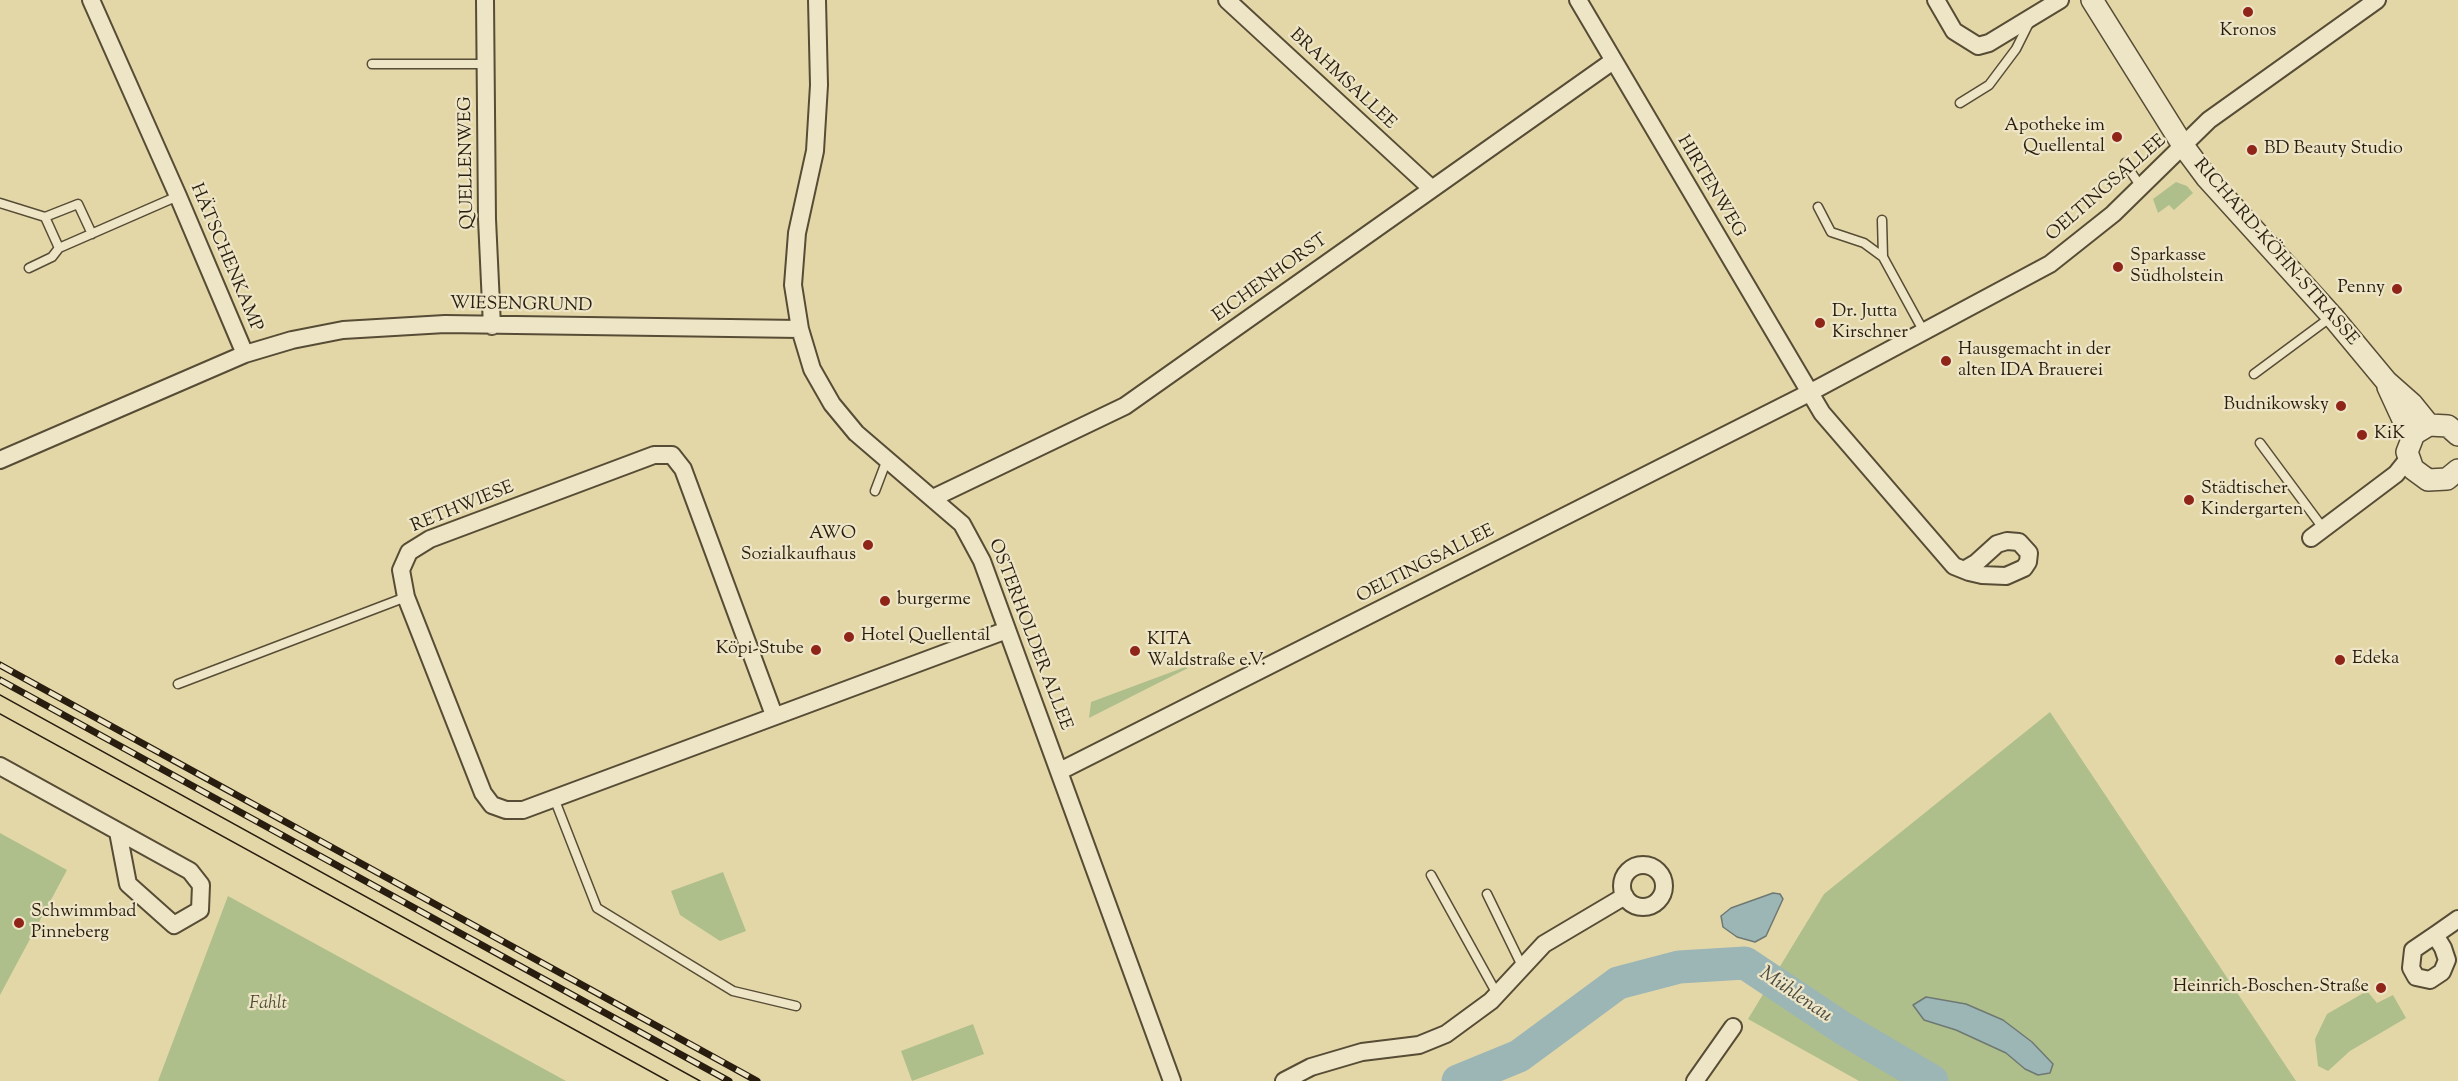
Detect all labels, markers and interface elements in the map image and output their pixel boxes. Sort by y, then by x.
marker: Kronos [2241,5,2255,19]
place label: Kronos [2220,21,2276,43]
street label: BRAHMSALLEE [1284,25,1400,135]
street label: QUELLENWEG [456,96,480,230]
place label: Apotheke im Quellental [2004,116,2105,158]
marker: Apotheke im Quellental [2110,130,2124,144]
street label: OELTINGSALLEE [2043,131,2171,247]
street label: HIRTENWEG [1671,132,1749,242]
place label: BD Beauty Studio [2264,139,2403,161]
marker: BD Beauty Studio [2245,143,2259,157]
street label: RICHARD-KÖHN-STRASSE [2188,155,2362,351]
street label: HÄTSCHENKAMP [184,181,266,335]
street label: EICHENHORST [1209,230,1333,328]
place label: Sparkasse Südholstein [2130,246,2224,288]
marker: Sparkasse Südholstein [2111,260,2125,274]
place label: Penny [2338,278,2385,300]
marker: Penny [2390,282,2404,296]
street label: WIESENGRUND [450,294,592,318]
place label: Dr. Jutta Kirschner [1832,302,1908,344]
marker: Dr. Jutta Kirschner [1813,316,1827,330]
place label: Hausgemacht in der alten IDA Brauerei [1958,340,2111,382]
marker: Hausgemacht in der alten IDA Brauerei [1939,354,1953,368]
place label: Budnikowsky [2224,395,2329,417]
marker: Budnikowsky [2334,399,2348,413]
place label: KiK [2374,424,2405,446]
marker: KiK [2355,428,2369,442]
street label: RETHWIESE [408,478,518,538]
place label: Städtischer Kindergarten [2201,479,2303,522]
marker: Städtischer Kindergarten [2182,493,2196,507]
street label: OELTINGSALLEE [1354,521,1498,609]
place label: AWO Sozialkaufhaus [741,524,856,566]
street label: OSTERHOLDER ALLEE [983,536,1075,734]
marker: AWO Sozialkaufhaus [861,538,875,552]
place label: burgerme [897,590,971,612]
marker: burgerme [878,594,892,608]
place label: Hotel Quellental [861,626,990,648]
marker: Hotel Quellental [842,630,856,644]
place label: KITA Waldstraße e.V. [1147,630,1266,672]
place label: Köpi-Stube [716,639,804,661]
marker: Köpi-Stube [809,643,823,657]
marker: KITA Waldstraße e.V. [1128,644,1142,658]
place label: Edeka [2352,649,2399,671]
marker: Edeka [2333,653,2347,667]
place label: Schwimmbad Pinneberg [31,902,136,944]
marker: Schwimmbad Pinneberg [12,916,26,930]
water label: Mühlenau [1754,963,1836,1029]
place label: Heinrich-Boschen-Straße [2173,977,2369,999]
marker: Heinrich-Boschen-Straße [2374,981,2388,995]
park label: Fahlt [249,994,287,1016]

